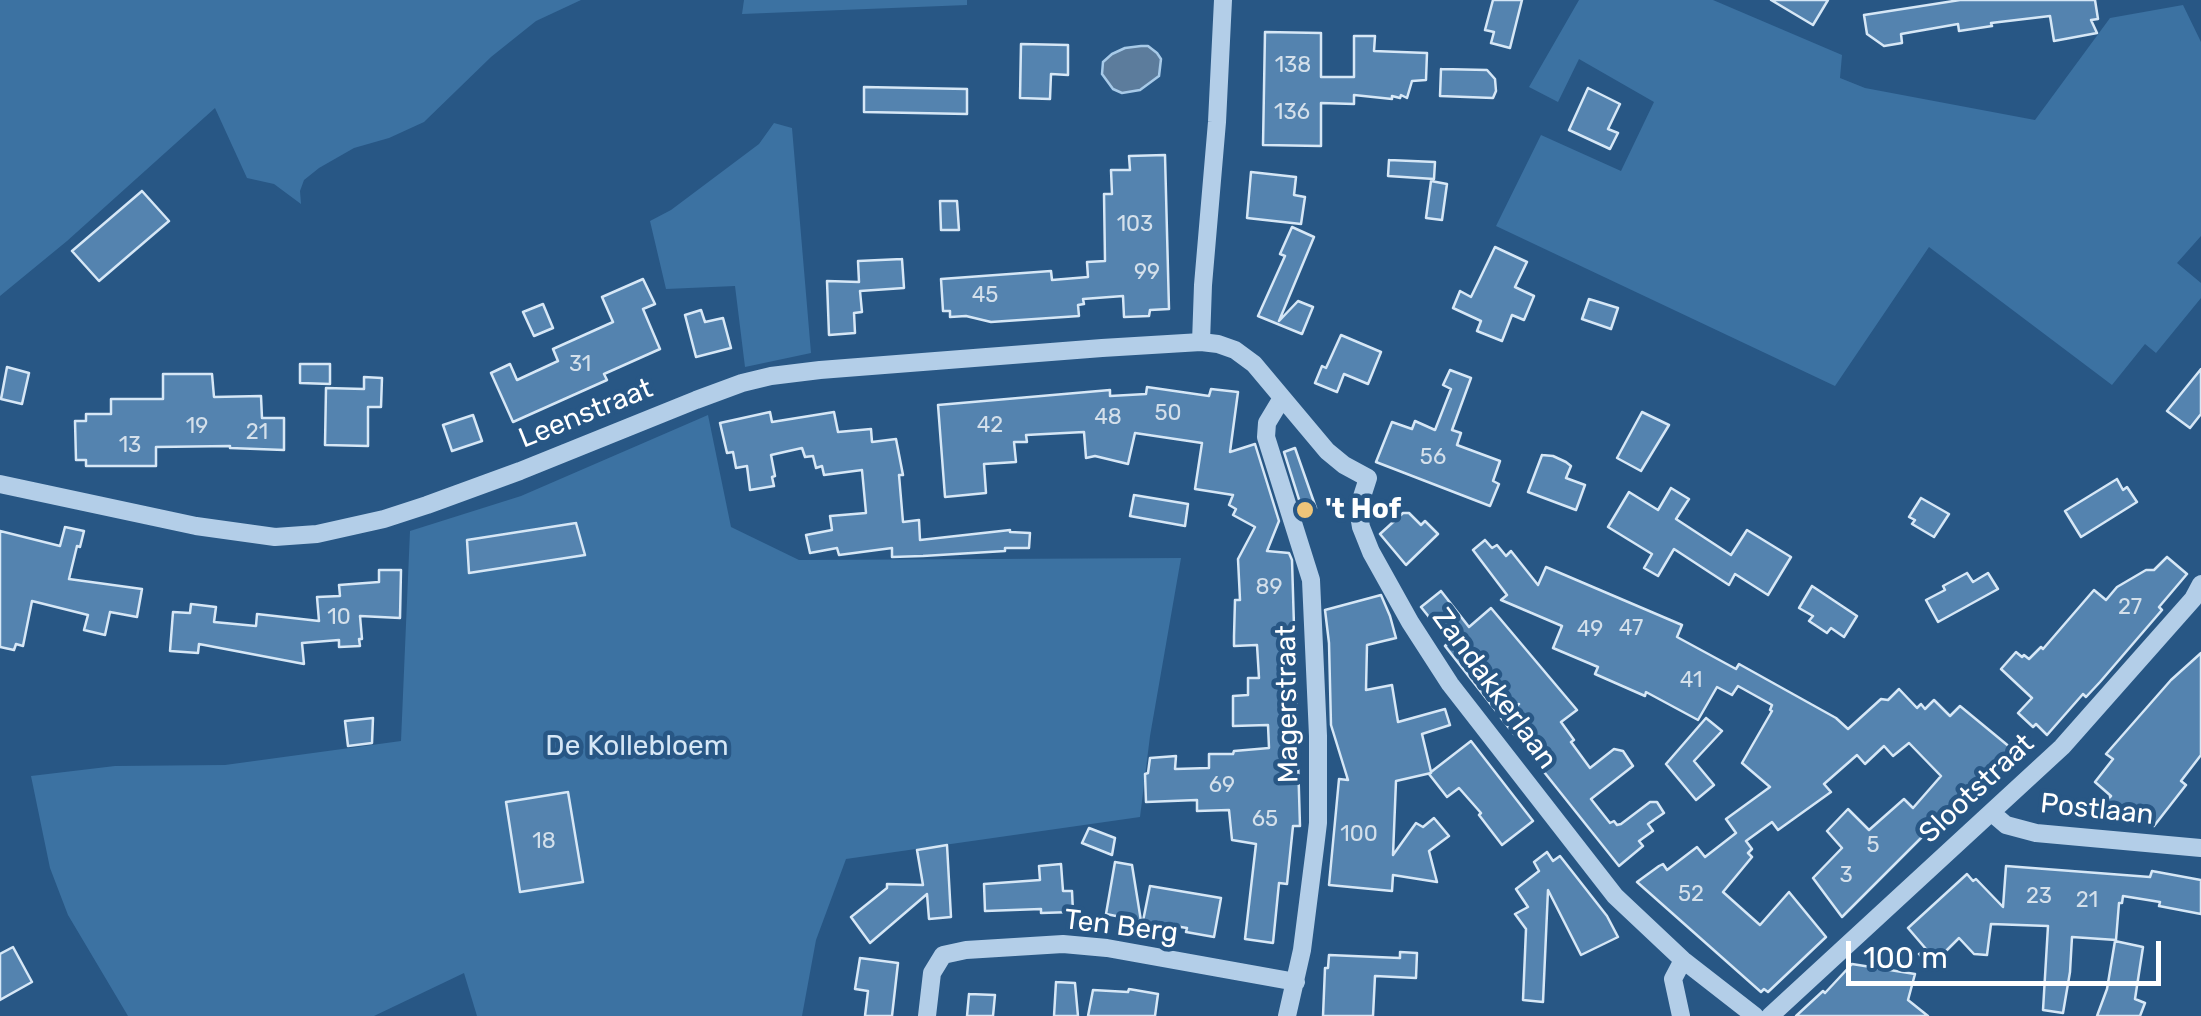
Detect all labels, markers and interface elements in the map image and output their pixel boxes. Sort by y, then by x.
house number: 138 [1275,53,1311,79]
house number: 136 [1274,100,1310,126]
house number: 103 [1117,212,1153,238]
house number: 99 [1134,260,1160,286]
house number: 45 [972,283,998,309]
house number: 31 [569,352,591,378]
street label: Leenstraat [514,372,658,456]
house number: 50 [1154,401,1182,427]
house number: 48 [1094,405,1122,431]
house number: 42 [977,413,1003,439]
house number: 19 [186,414,208,440]
house number: 21 [246,420,268,446]
house number: 13 [119,433,141,459]
house number: 56 [1420,445,1446,471]
place label: 't Hof [1325,493,1401,527]
marker: 't Hof [1294,499,1316,521]
house number: 89 [1255,575,1283,601]
house number: 27 [2118,595,2142,621]
street label: Zandakkerlaan [1424,602,1564,776]
house number: 10 [327,605,351,631]
house number: 47 [1619,616,1643,642]
house number: 49 [1577,617,1603,643]
street label: Magerstraat [1270,625,1306,783]
house number: 41 [1680,668,1702,694]
street label: Slootstraat [1913,727,2041,851]
park label: De Kollebloem [545,730,729,764]
house number: 69 [1209,773,1235,799]
street label: Postlaan [2039,787,2155,833]
house number: 65 [1252,807,1278,833]
house number: 100 [1340,822,1378,848]
house number: 18 [532,829,556,855]
house number: 5 [1866,833,1880,859]
house number: 3 [1839,863,1853,889]
house number: 52 [1678,882,1704,908]
house number: 23 [2026,884,2052,910]
house number: 21 [2076,888,2098,914]
street label: Ten Berg [1062,903,1180,951]
scale bar [1851,921,2166,983]
text: 100 m [1863,940,1948,976]

